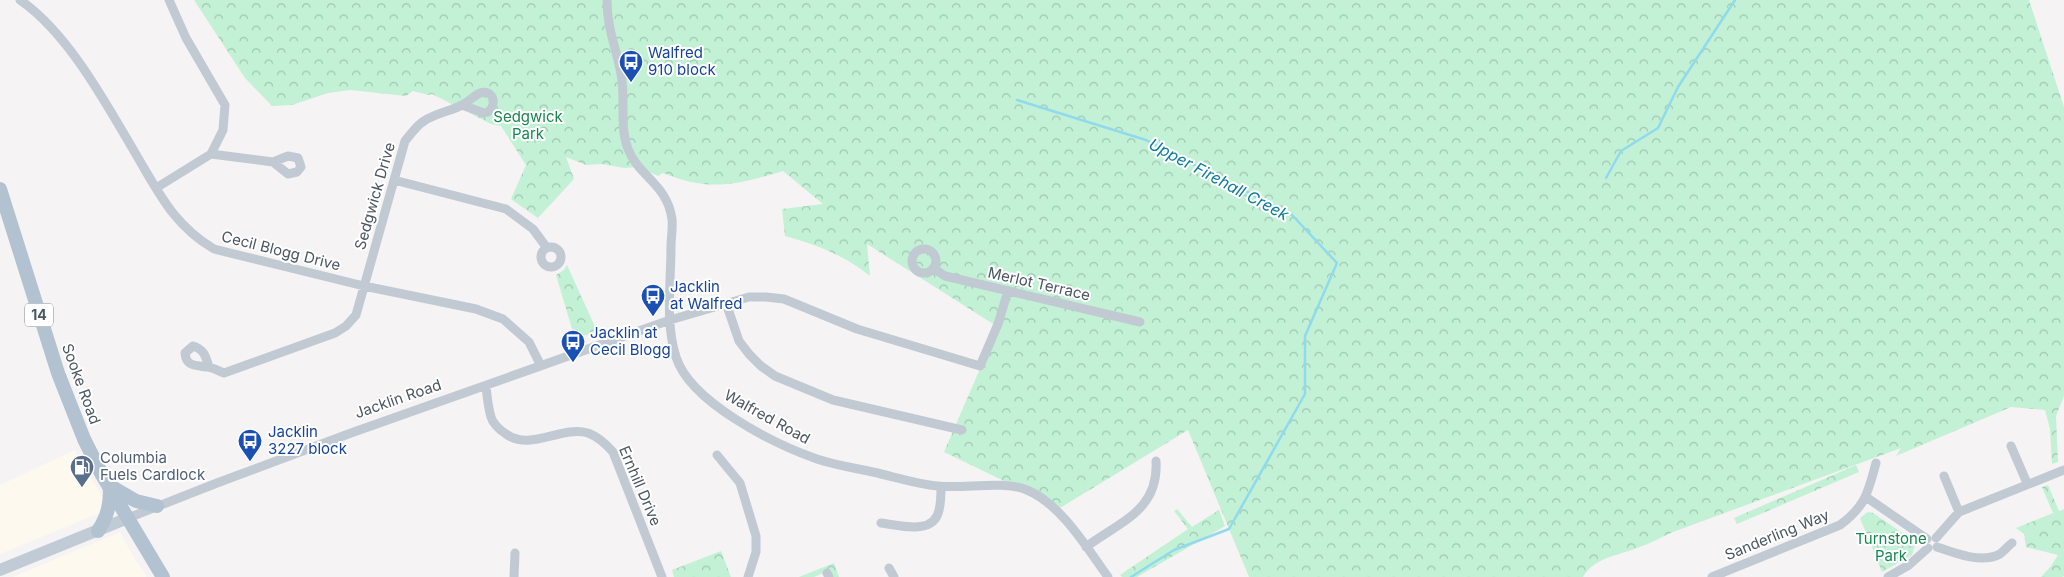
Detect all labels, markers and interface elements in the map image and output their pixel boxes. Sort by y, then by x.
place label: Walfred 910 block [648,43,716,79]
bus stop icon: Walfred 910 block [618,49,644,83]
park label: Sedgwick Park [493,107,563,143]
water label: Upper Firehall Creek [1146,134,1293,224]
street label: Sedgwick Drive [350,140,399,252]
street label: Cecil Blogg Drive [220,227,343,274]
street label: Merlot Terrace [986,263,1092,305]
place label: Jacklin at Walfred [670,277,743,313]
bus stop icon: Jacklin at Walfred [640,283,666,317]
road number: 14 [25,304,53,326]
place label: Jacklin at Cecil Blogg [590,323,671,359]
bus stop icon: Jacklin at Cecil Blogg [560,329,586,363]
street label: Sooke Road [58,341,105,427]
street label: Jacklin Road [352,375,444,422]
street label: Walfred Road [721,385,814,448]
place label: Jacklin 3227 block [268,422,348,458]
bus stop icon: Jacklin 3227 block [237,428,263,462]
street label: Ernhill Drive [615,443,666,529]
place label: Columbia Fuels Cardlock [100,448,206,484]
fuel station icon: Columbia Fuels Cardlock [69,454,95,488]
street label: Sanderling Way [1722,505,1832,564]
park label: Turnstone Park [1855,529,1927,565]

